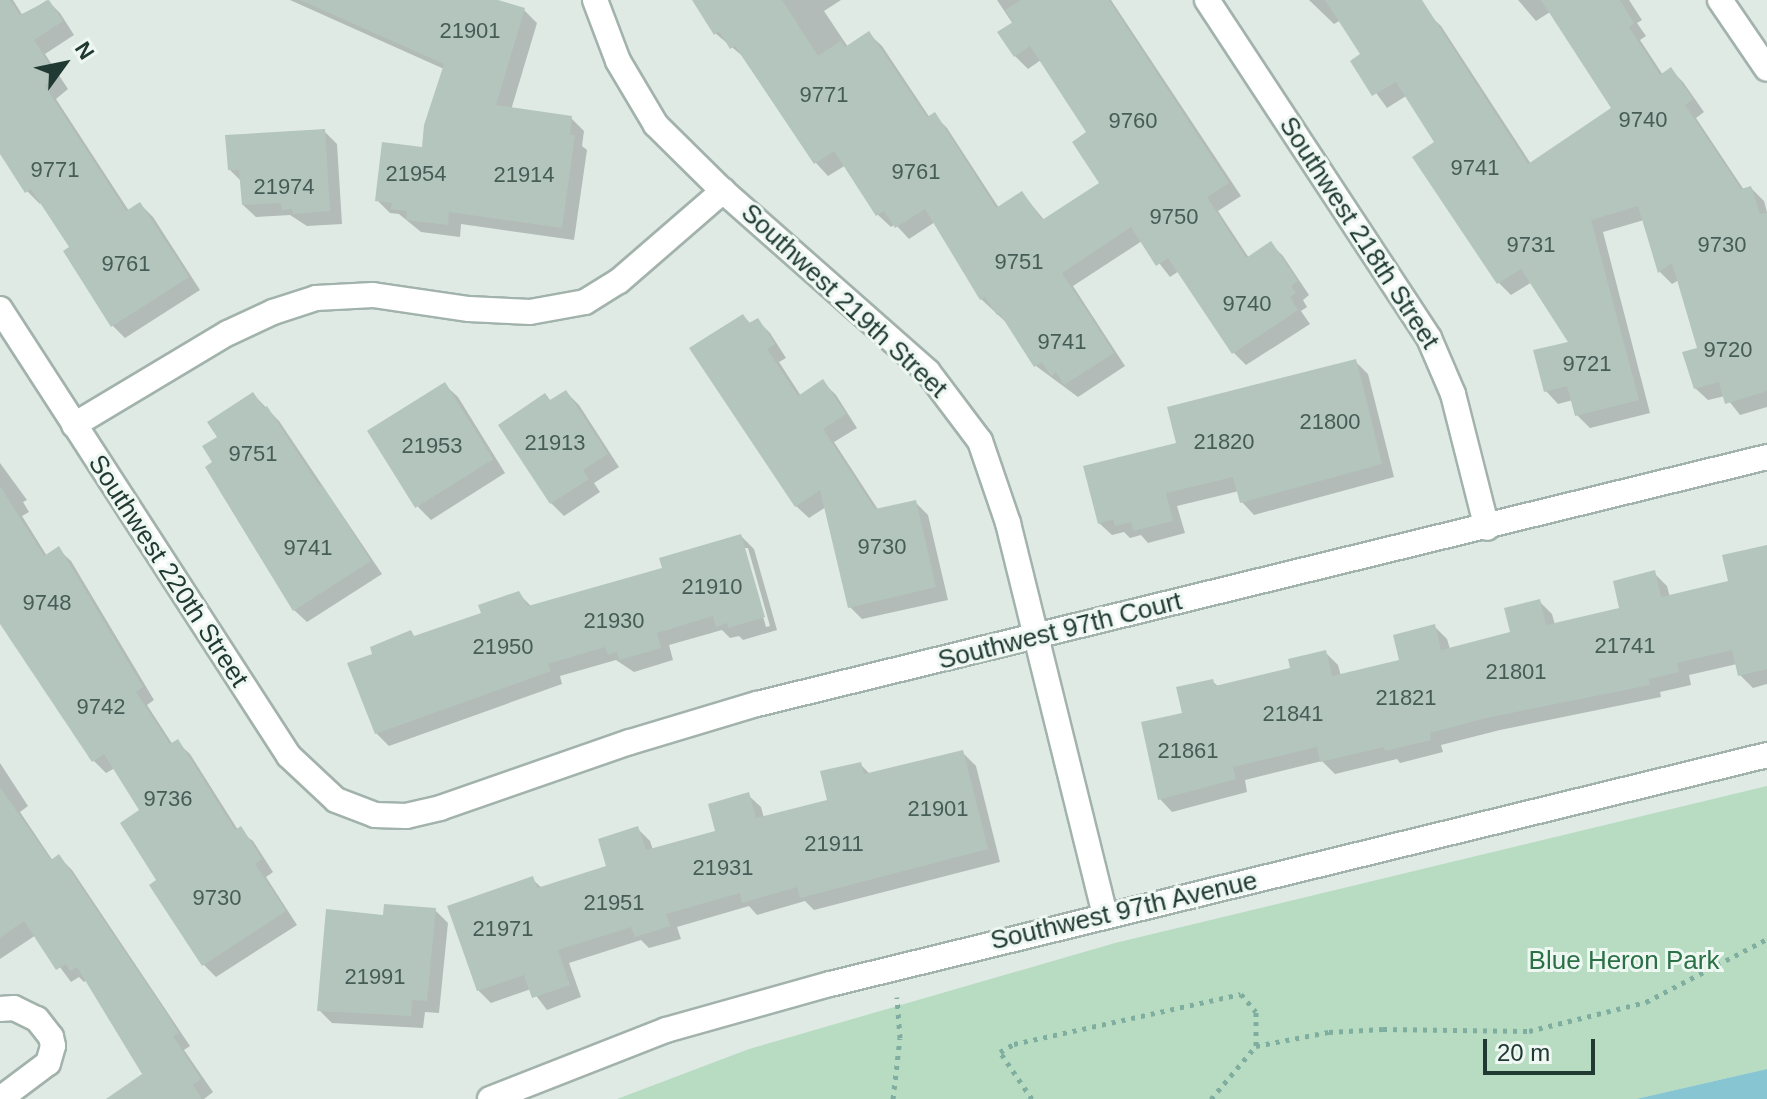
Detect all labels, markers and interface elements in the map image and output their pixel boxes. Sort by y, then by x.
house number: 21901 [439,18,501,44]
north arrow [24,24,104,104]
text: N [70,37,99,64]
house number: 9771 [800,82,848,108]
house number: 9740 [1619,107,1667,133]
house number: 9760 [1109,108,1157,134]
street label: Southwest 218th Street [1272,111,1446,355]
house number: 9741 [1451,155,1499,181]
house number: 9771 [31,157,79,183]
house number: 9761 [892,159,940,185]
house number: 21954 [385,161,447,187]
house number: 21914 [493,162,555,188]
house number: 21974 [253,174,315,200]
street label: Southwest 219th Street [735,197,953,405]
house number: 9750 [1150,204,1198,230]
house number: 9731 [1507,232,1555,258]
house number: 9730 [1698,232,1746,258]
house number: 9751 [995,249,1043,275]
house number: 9761 [102,251,150,277]
house number: 9740 [1223,291,1271,317]
house number: 9741 [1038,329,1086,355]
house number: 9720 [1704,337,1752,363]
house number: 9721 [1563,351,1611,377]
house number: 21800 [1299,409,1361,435]
house number: 21820 [1193,429,1255,455]
house number: 21913 [524,430,586,456]
house number: 21953 [401,433,463,459]
house number: 9751 [229,441,277,467]
street label: Southwest 220th Street [81,449,255,693]
house number: 9730 [858,534,906,560]
house number: 9741 [284,535,332,561]
house number: 21910 [681,574,743,600]
street label: Southwest 97th Court [935,586,1185,676]
house number: 9748 [23,590,71,616]
house number: 21930 [583,608,645,634]
house number: 21741 [1594,633,1656,659]
house number: 21950 [472,634,534,660]
house number: 21801 [1485,659,1547,685]
house number: 21821 [1375,685,1437,711]
house number: 9742 [77,694,125,720]
house number: 21841 [1262,701,1324,727]
house number: 21861 [1157,738,1219,764]
house number: 9736 [144,786,192,812]
house number: 21901 [907,796,969,822]
house number: 21911 [804,831,864,857]
house number: 21931 [692,855,754,881]
street label: Southwest 97th Avenue [987,865,1261,957]
house number: 9730 [193,885,241,911]
house number: 21951 [583,890,645,916]
house number: 21971 [472,916,534,942]
park label: Blue Heron Park [1529,945,1719,977]
house number: 21991 [344,964,406,990]
scale bar [1487,1023,1599,1073]
text: 20 m [1497,1039,1550,1066]

